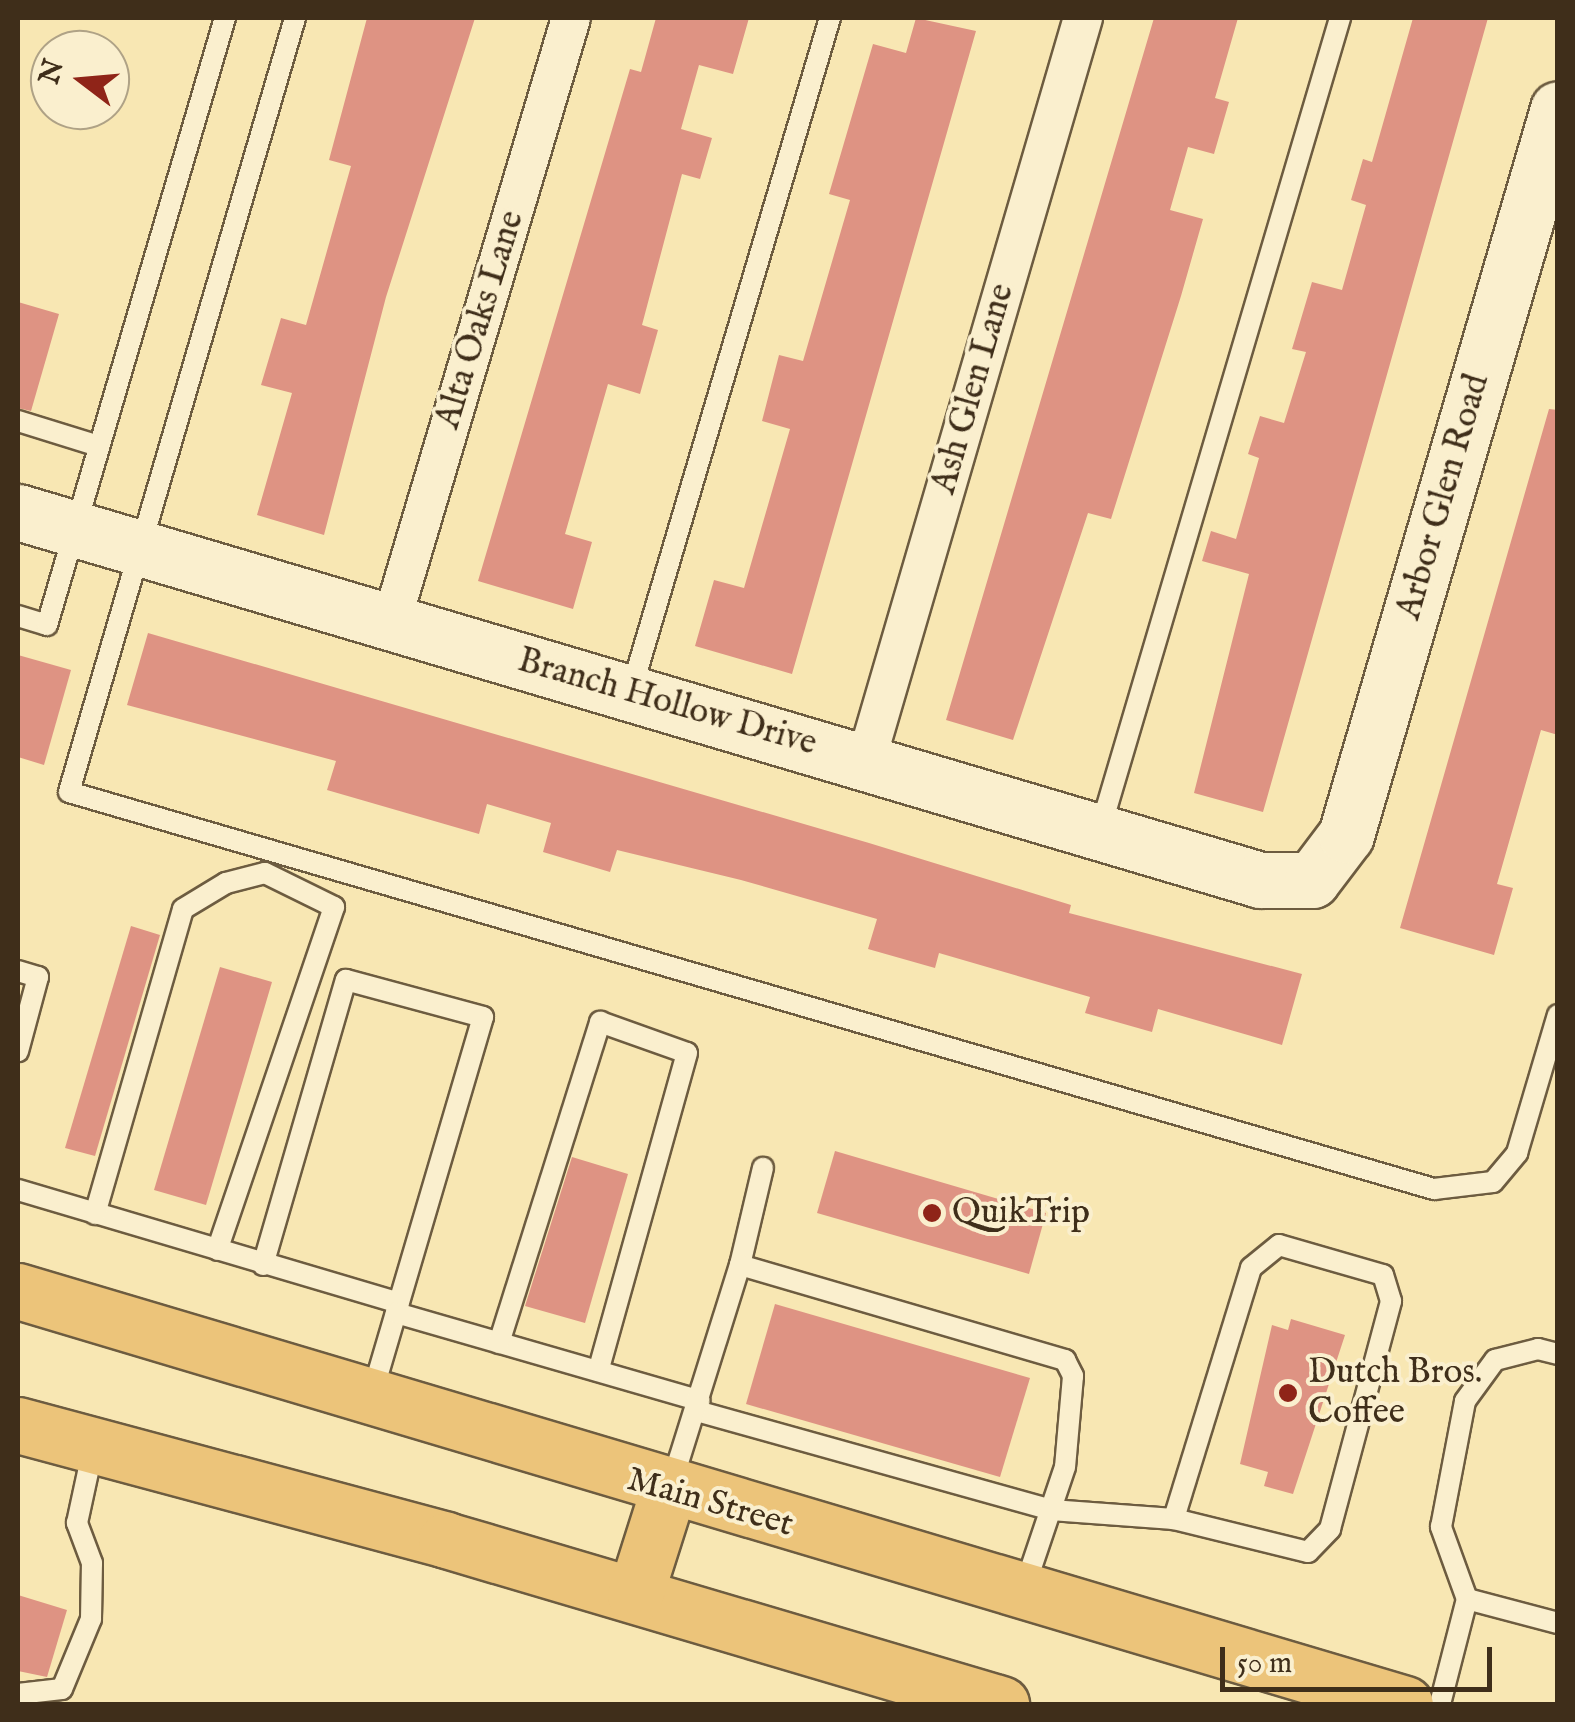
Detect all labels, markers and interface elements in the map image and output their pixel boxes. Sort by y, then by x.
north arrow [30,30,130,130]
text: N [32,56,73,89]
street label: Alta Oaks Lane [428,206,534,434]
street label: Ash Glen Lane [924,279,1024,499]
street label: Arbor Glen Road [1389,370,1499,624]
street label: Branch Hollow Drive [513,640,821,766]
place label: QuikTrip [952,1192,1090,1234]
marker: QuikTrip [921,1202,943,1224]
place label: Dutch Bros. Coffee [1308,1352,1482,1434]
marker: Dutch Bros. Coffee [1277,1382,1299,1404]
street label: Main Street [622,1459,798,1547]
scale bar [1225,1627,1498,1689]
text: 50 m [1237,1645,1292,1683]

